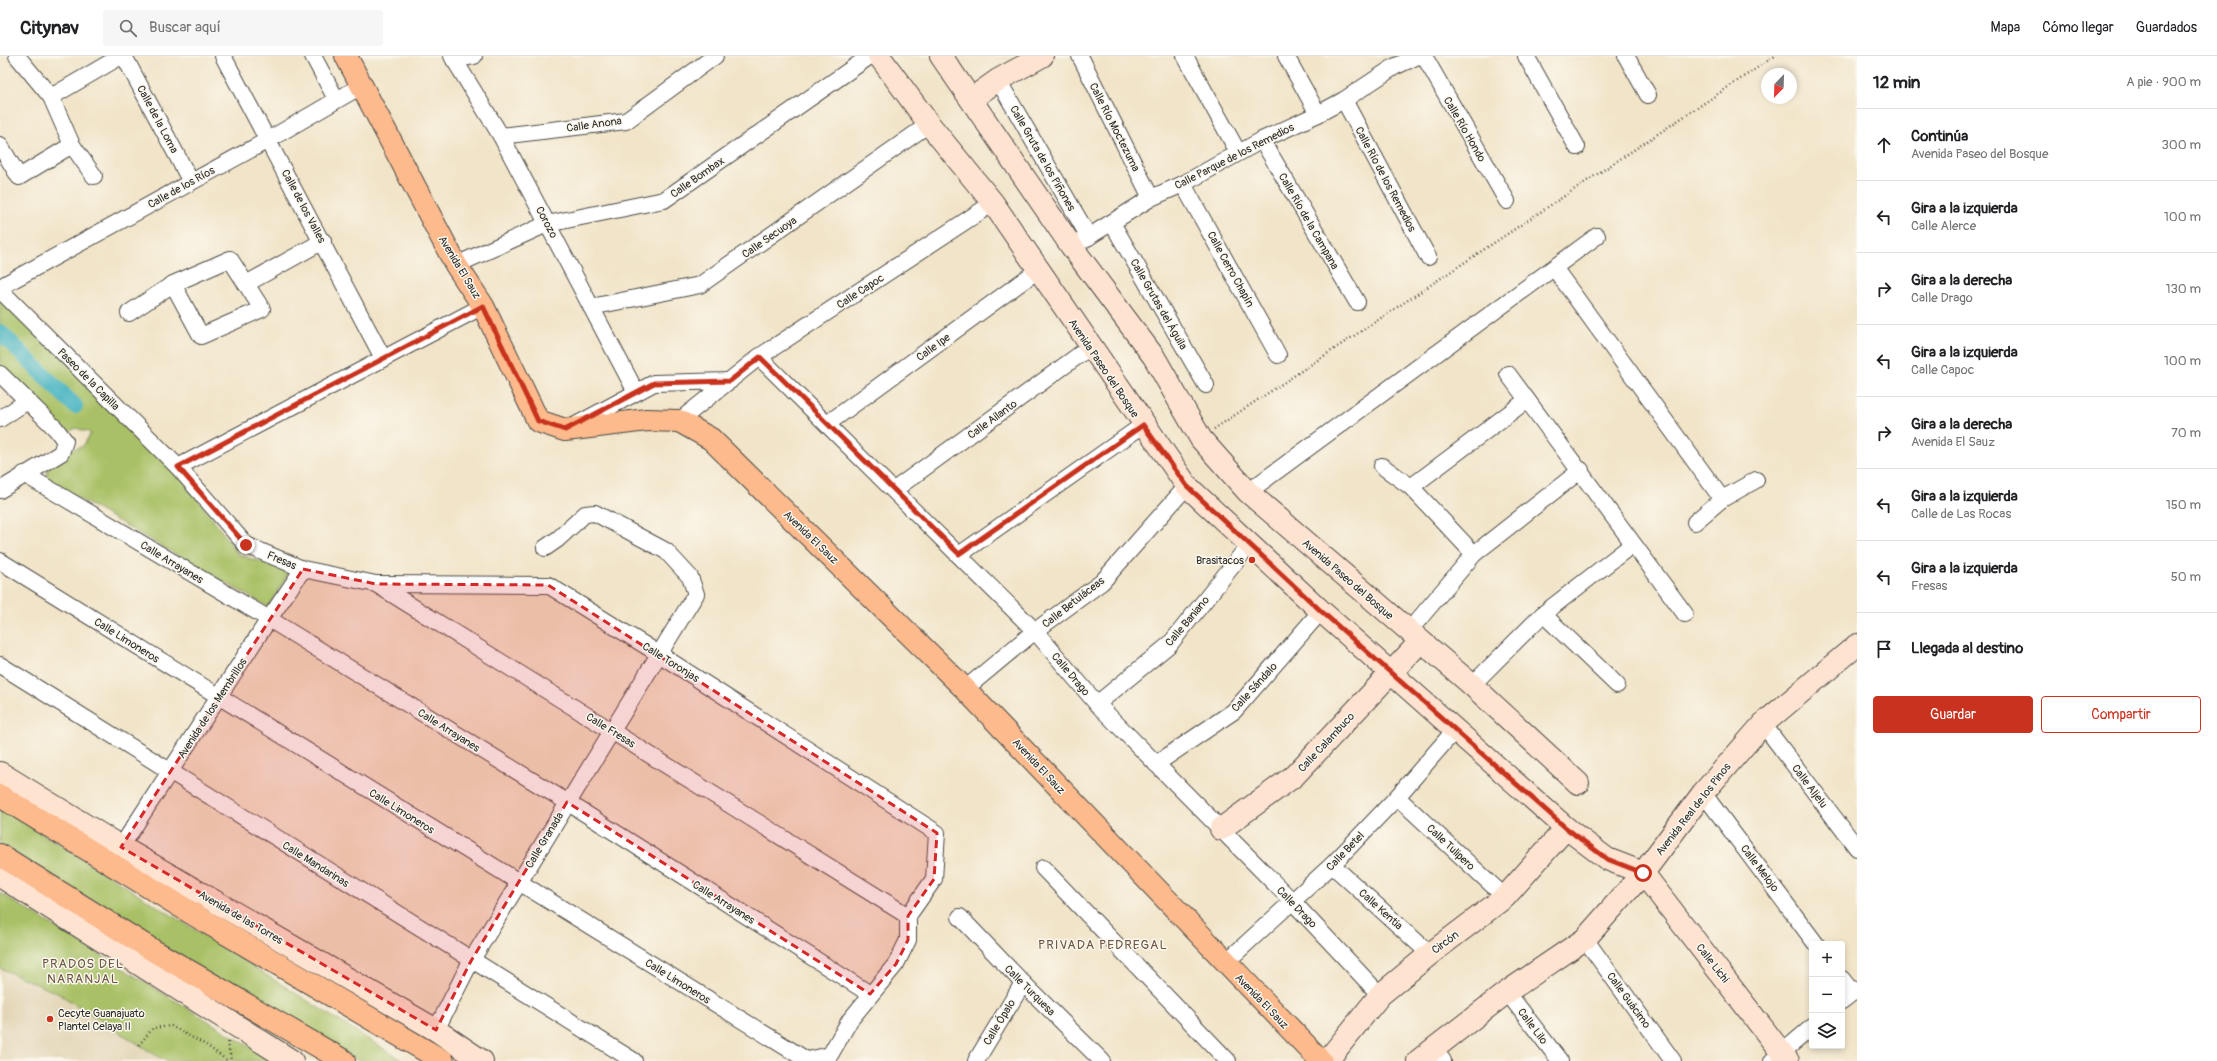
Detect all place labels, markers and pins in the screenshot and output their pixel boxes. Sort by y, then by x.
place label: Brasitacos [1196,554,1244,567]
marker: Brasitacos [1247,555,1257,565]
place label: Cecyte Guanajuato Plantel Celaya II [58,1007,145,1033]
marker: Cecyte Guanajuato Plantel Celaya II [45,1014,55,1024]

